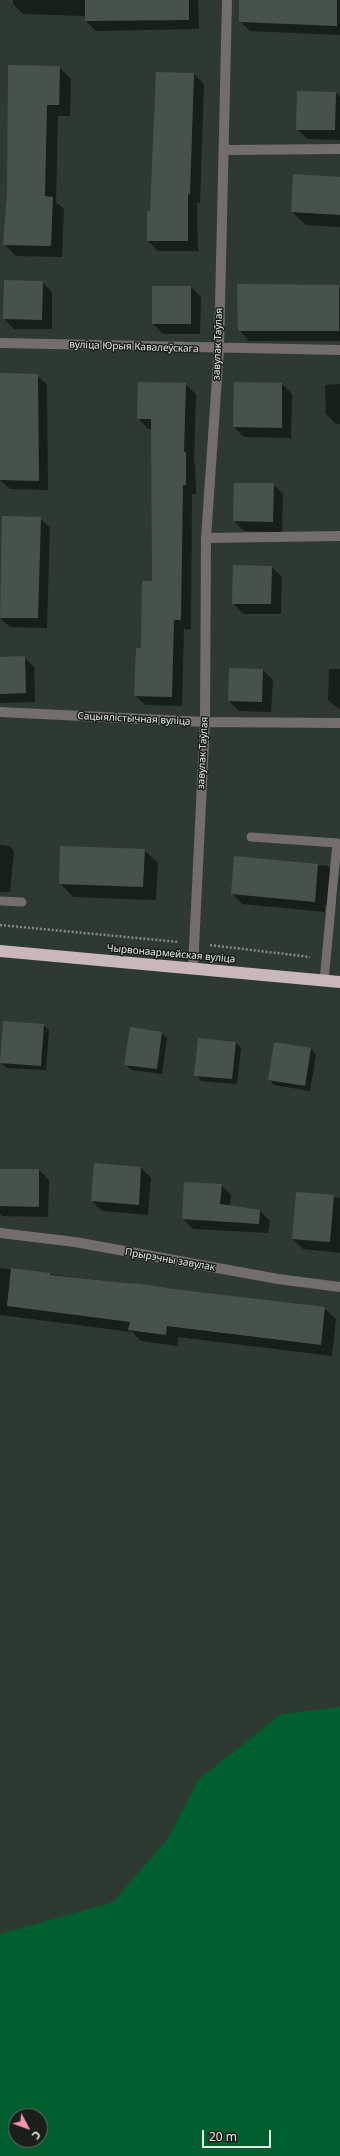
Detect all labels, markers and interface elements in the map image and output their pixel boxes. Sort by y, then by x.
street label: завулак Таўлая [211,308,225,380]
street label: вуліца Юрыя Кавалеўскага [69,339,199,355]
street label: Сацыялістычная вуліца [77,710,191,728]
street label: завулак Таўлая [195,717,211,789]
street label: Чырвонаармейская вуліца [106,942,236,966]
street label: Прырэчны завулак [124,1246,216,1274]
north arrow [8,2108,48,2148]
scale bar [204,2122,273,2148]
text: С [29,2128,45,2143]
text: 20 m [209,2128,237,2145]

